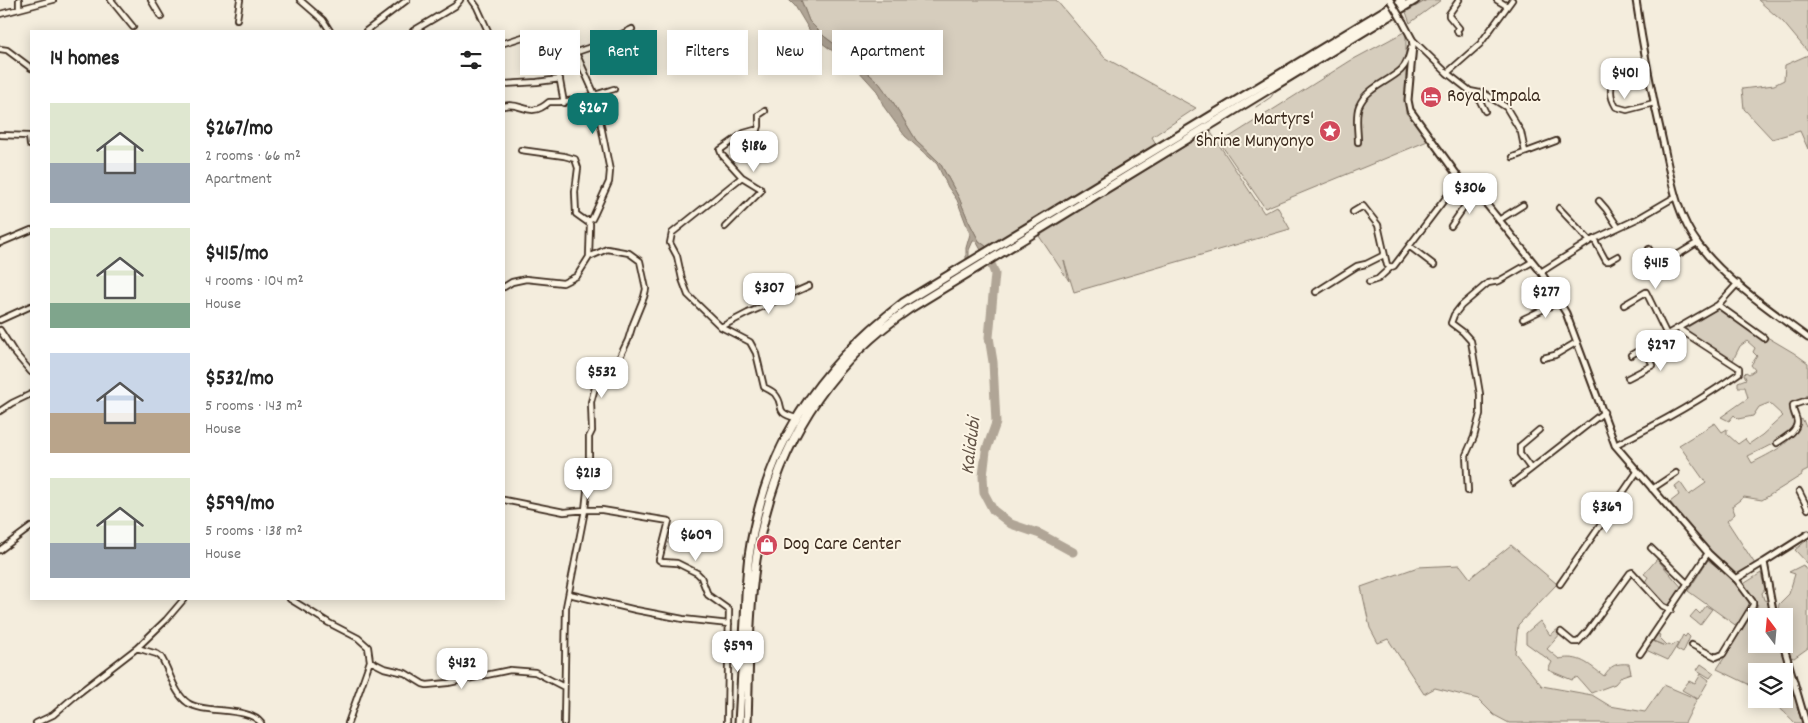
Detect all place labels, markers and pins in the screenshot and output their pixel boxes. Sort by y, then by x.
pin: $401 [1595,58,1655,100]
place label: Royal Impala [1447,84,1541,111]
hotel icon: Royal Impala [1419,85,1443,109]
pin: $267 [563,92,623,135]
place label: Martyrs' Shrine Munyonyo [1196,107,1314,156]
place icon: Martyrs' Shrine Munyonyo [1318,119,1342,143]
pin: $186 [724,130,784,173]
pin: $306 [1440,172,1500,215]
pin: $415 [1626,248,1686,290]
pin: $307 [739,272,799,315]
pin: $277 [1516,276,1576,319]
pin: $297 [1631,330,1691,372]
pin: $532 [572,356,632,399]
pin: $213 [558,458,618,500]
pin: $369 [1577,492,1637,534]
pin: $609 [666,520,726,562]
place label: Dog Care Center [783,532,901,559]
shop icon: Dog Care Center [755,533,779,557]
pin: $599 [708,630,768,673]
pin: $432 [432,648,492,690]

